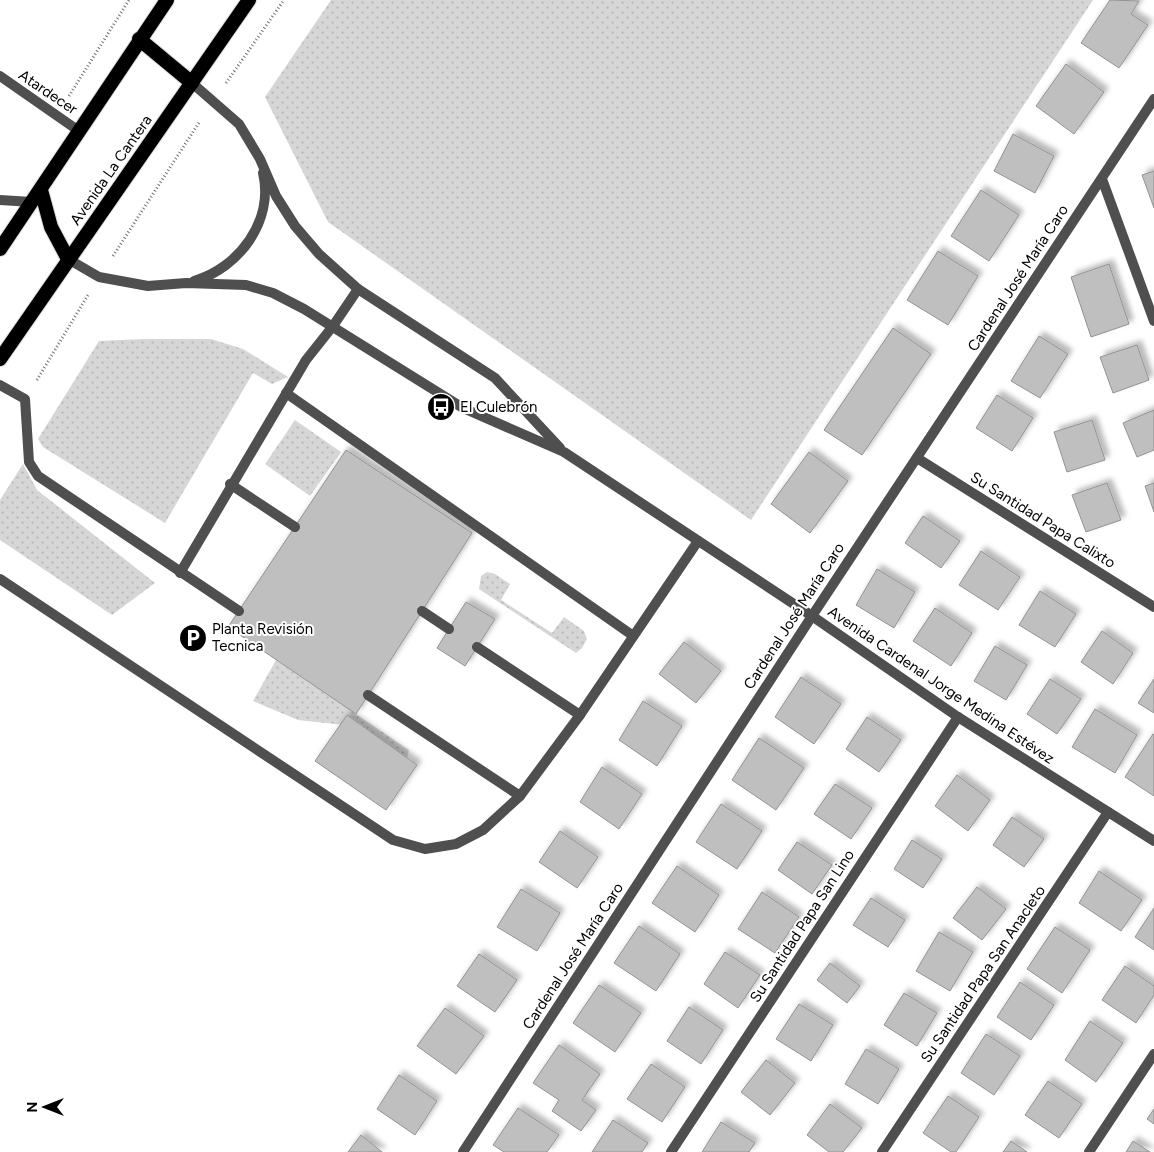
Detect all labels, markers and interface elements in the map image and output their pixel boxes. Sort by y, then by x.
street label: Atardecer [15,66,81,118]
street label: Avenida La Cantera [66,111,156,229]
street label: Cardenal José María Caro [964,201,1072,355]
bus stop icon: El Culebrón [426,392,456,422]
place label: El Culebrón [460,398,538,416]
street label: Su Santidad Papa Calixto [967,468,1119,572]
street label: Cardenal José María Caro [740,539,848,693]
street label: Avenida Cardenal Jorge Medina Estévez [824,602,1058,768]
place label: Planta Revisión Tecnica [212,620,313,655]
parking icon: Planta Revisión Tecnica [178,623,208,653]
street label: Su Santidad Papa San Lino [746,846,858,1006]
street label: Cardenal José María Caro [519,879,627,1033]
street label: Su Santidad Papa San Anacleto [917,882,1049,1066]
north arrow [20,1082,70,1132]
text: N [24,1102,41,1112]

